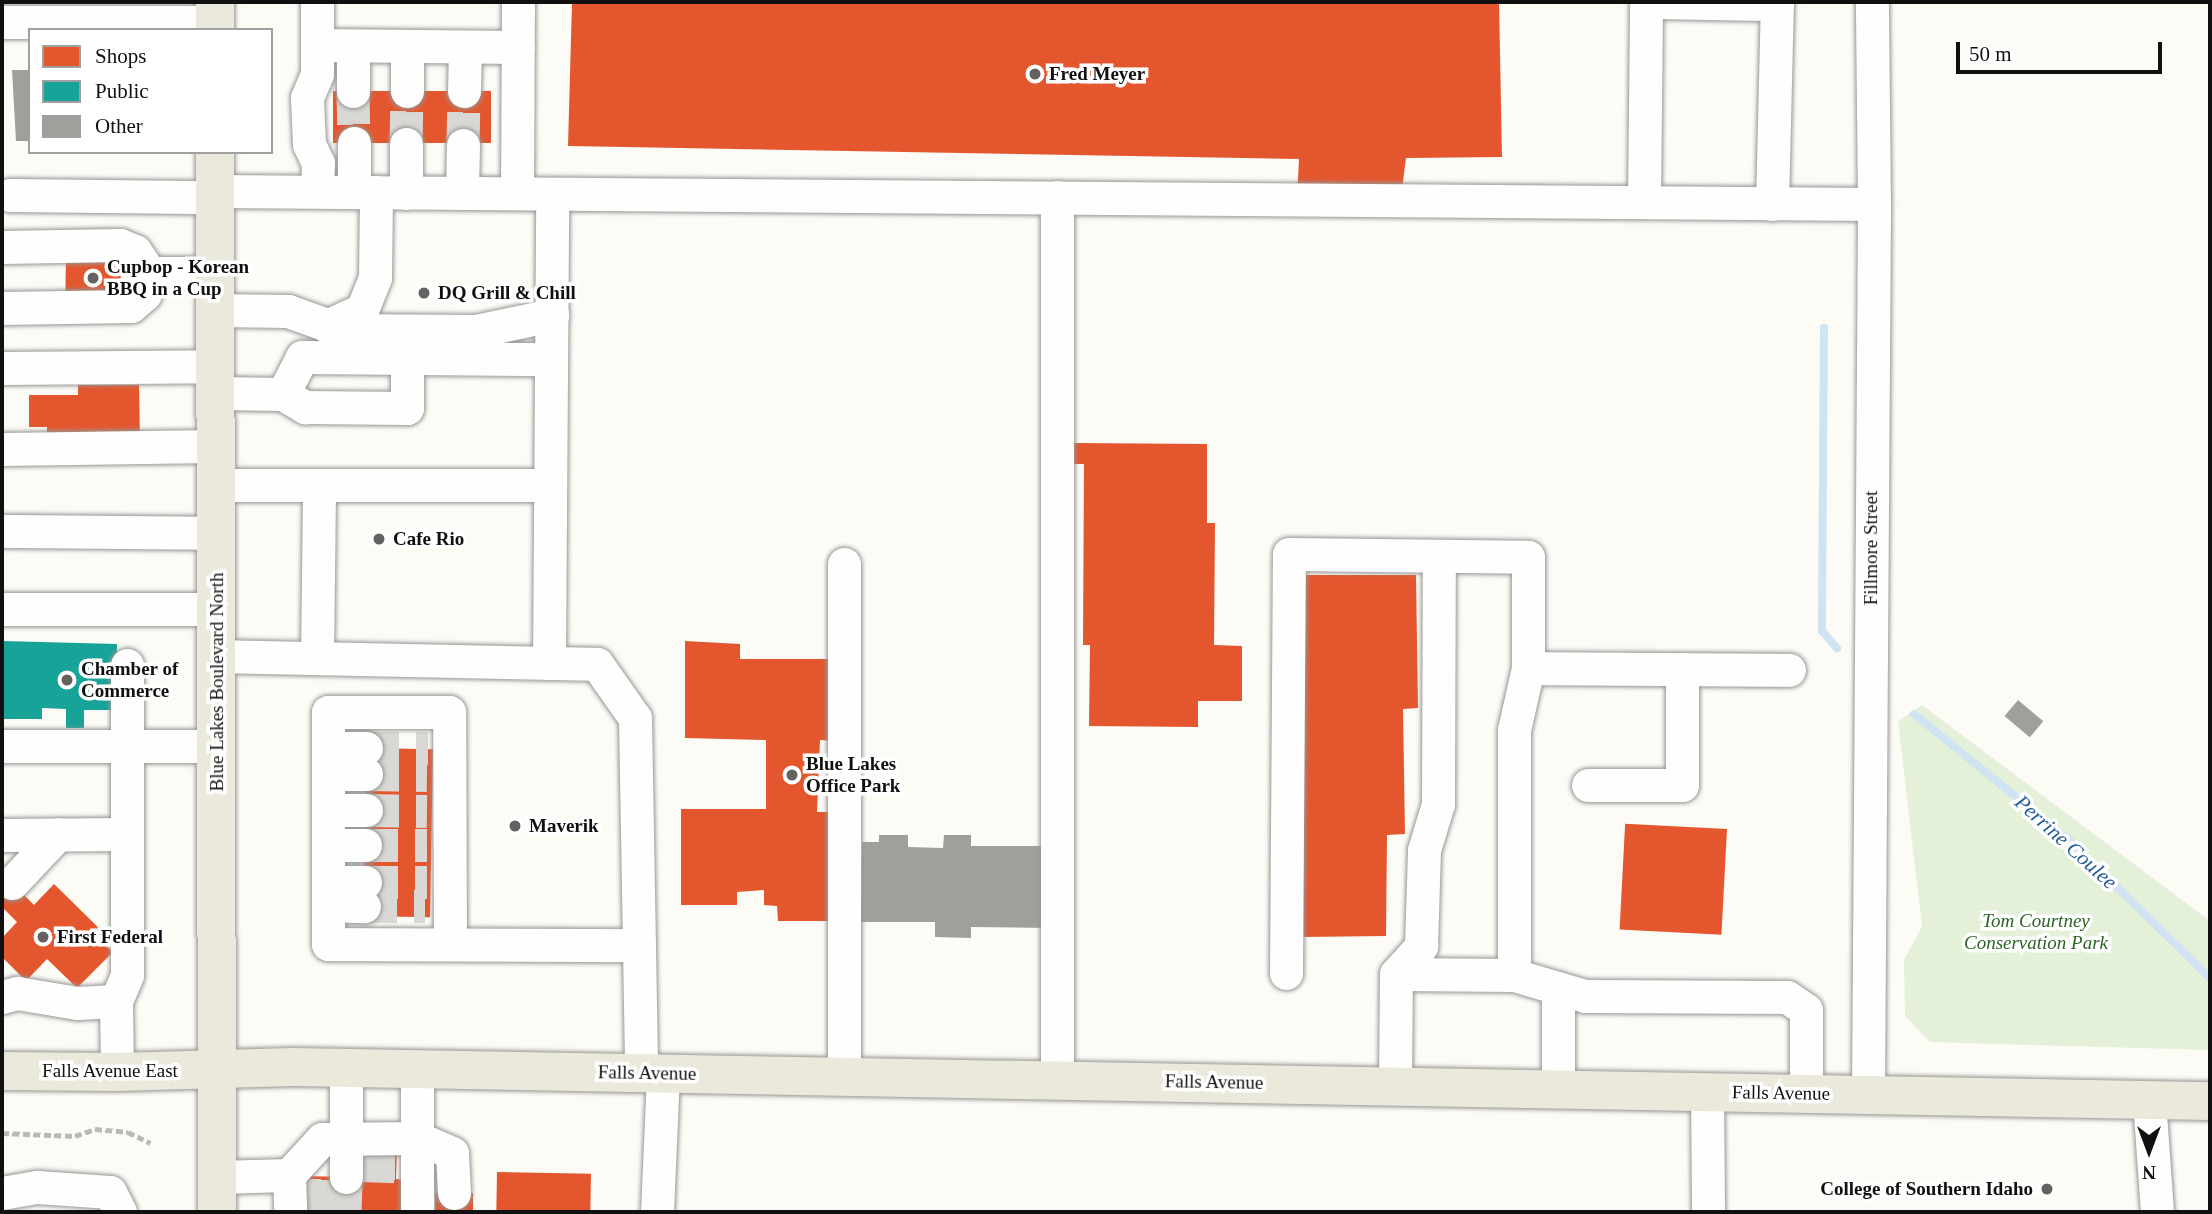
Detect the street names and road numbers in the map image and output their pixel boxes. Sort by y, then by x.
street label: Fillmore Street [1860,491,1882,605]
street label: Blue Lakes Boulevard North [206,573,228,791]
street label: Falls Avenue East [42,1060,178,1082]
street label: Falls Avenue [597,1061,697,1085]
street label: Falls Avenue [1164,1070,1264,1094]
street label: Falls Avenue [1731,1081,1831,1105]

